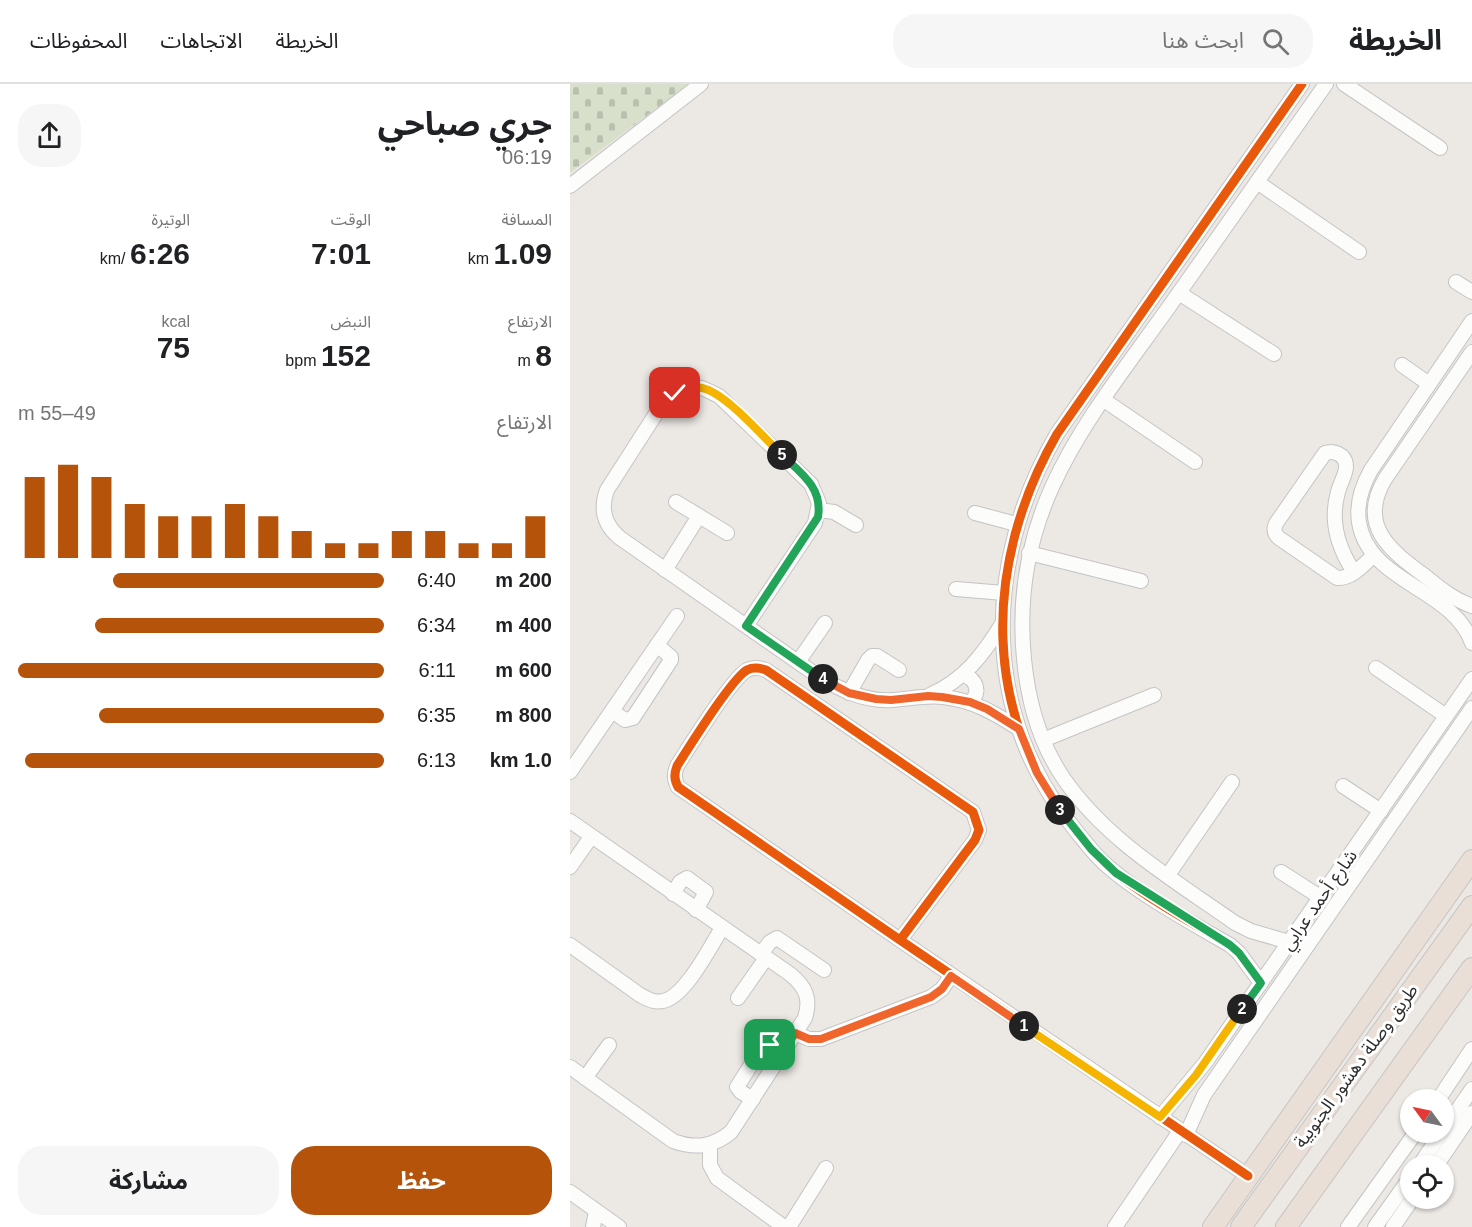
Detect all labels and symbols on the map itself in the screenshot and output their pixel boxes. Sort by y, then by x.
pin [649,367,700,418]
pin: 5 [767,440,797,470]
pin: 4 [808,664,838,694]
pin: 3 [1045,795,1075,825]
street label: شارع أحمد عرابي [1276,845,1364,956]
street label: طريق وصلة دهشور الجنوبية [1290,980,1423,1152]
pin: 2 [1227,994,1257,1024]
pin: 1 [1009,1011,1039,1041]
pin [744,1019,795,1070]
north arrow [1400,1089,1454,1143]

